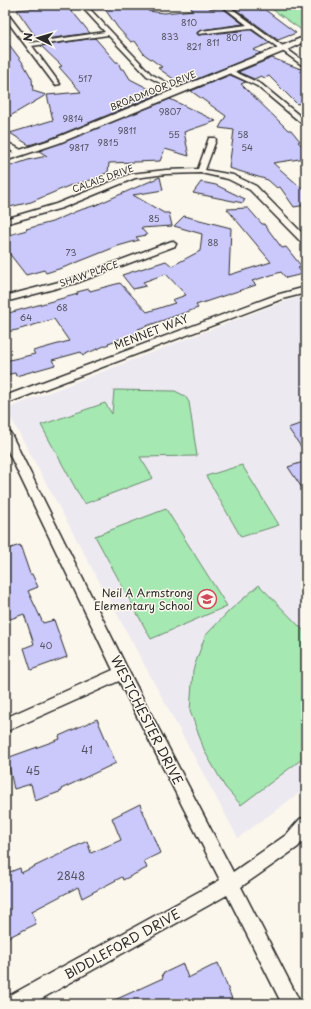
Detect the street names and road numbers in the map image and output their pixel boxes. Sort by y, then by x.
street label: BROADMOOR DRIVE [107,66,198,114]
street label: CALAIS DRIVE [70,160,136,196]
street label: SHAW PLACE [57,256,120,290]
street label: MENNET WAY [111,309,191,354]
street label: WESTCHESTER DRIVE [107,652,188,788]
street label: BIDDLEFORD DRIVE [60,904,183,983]

